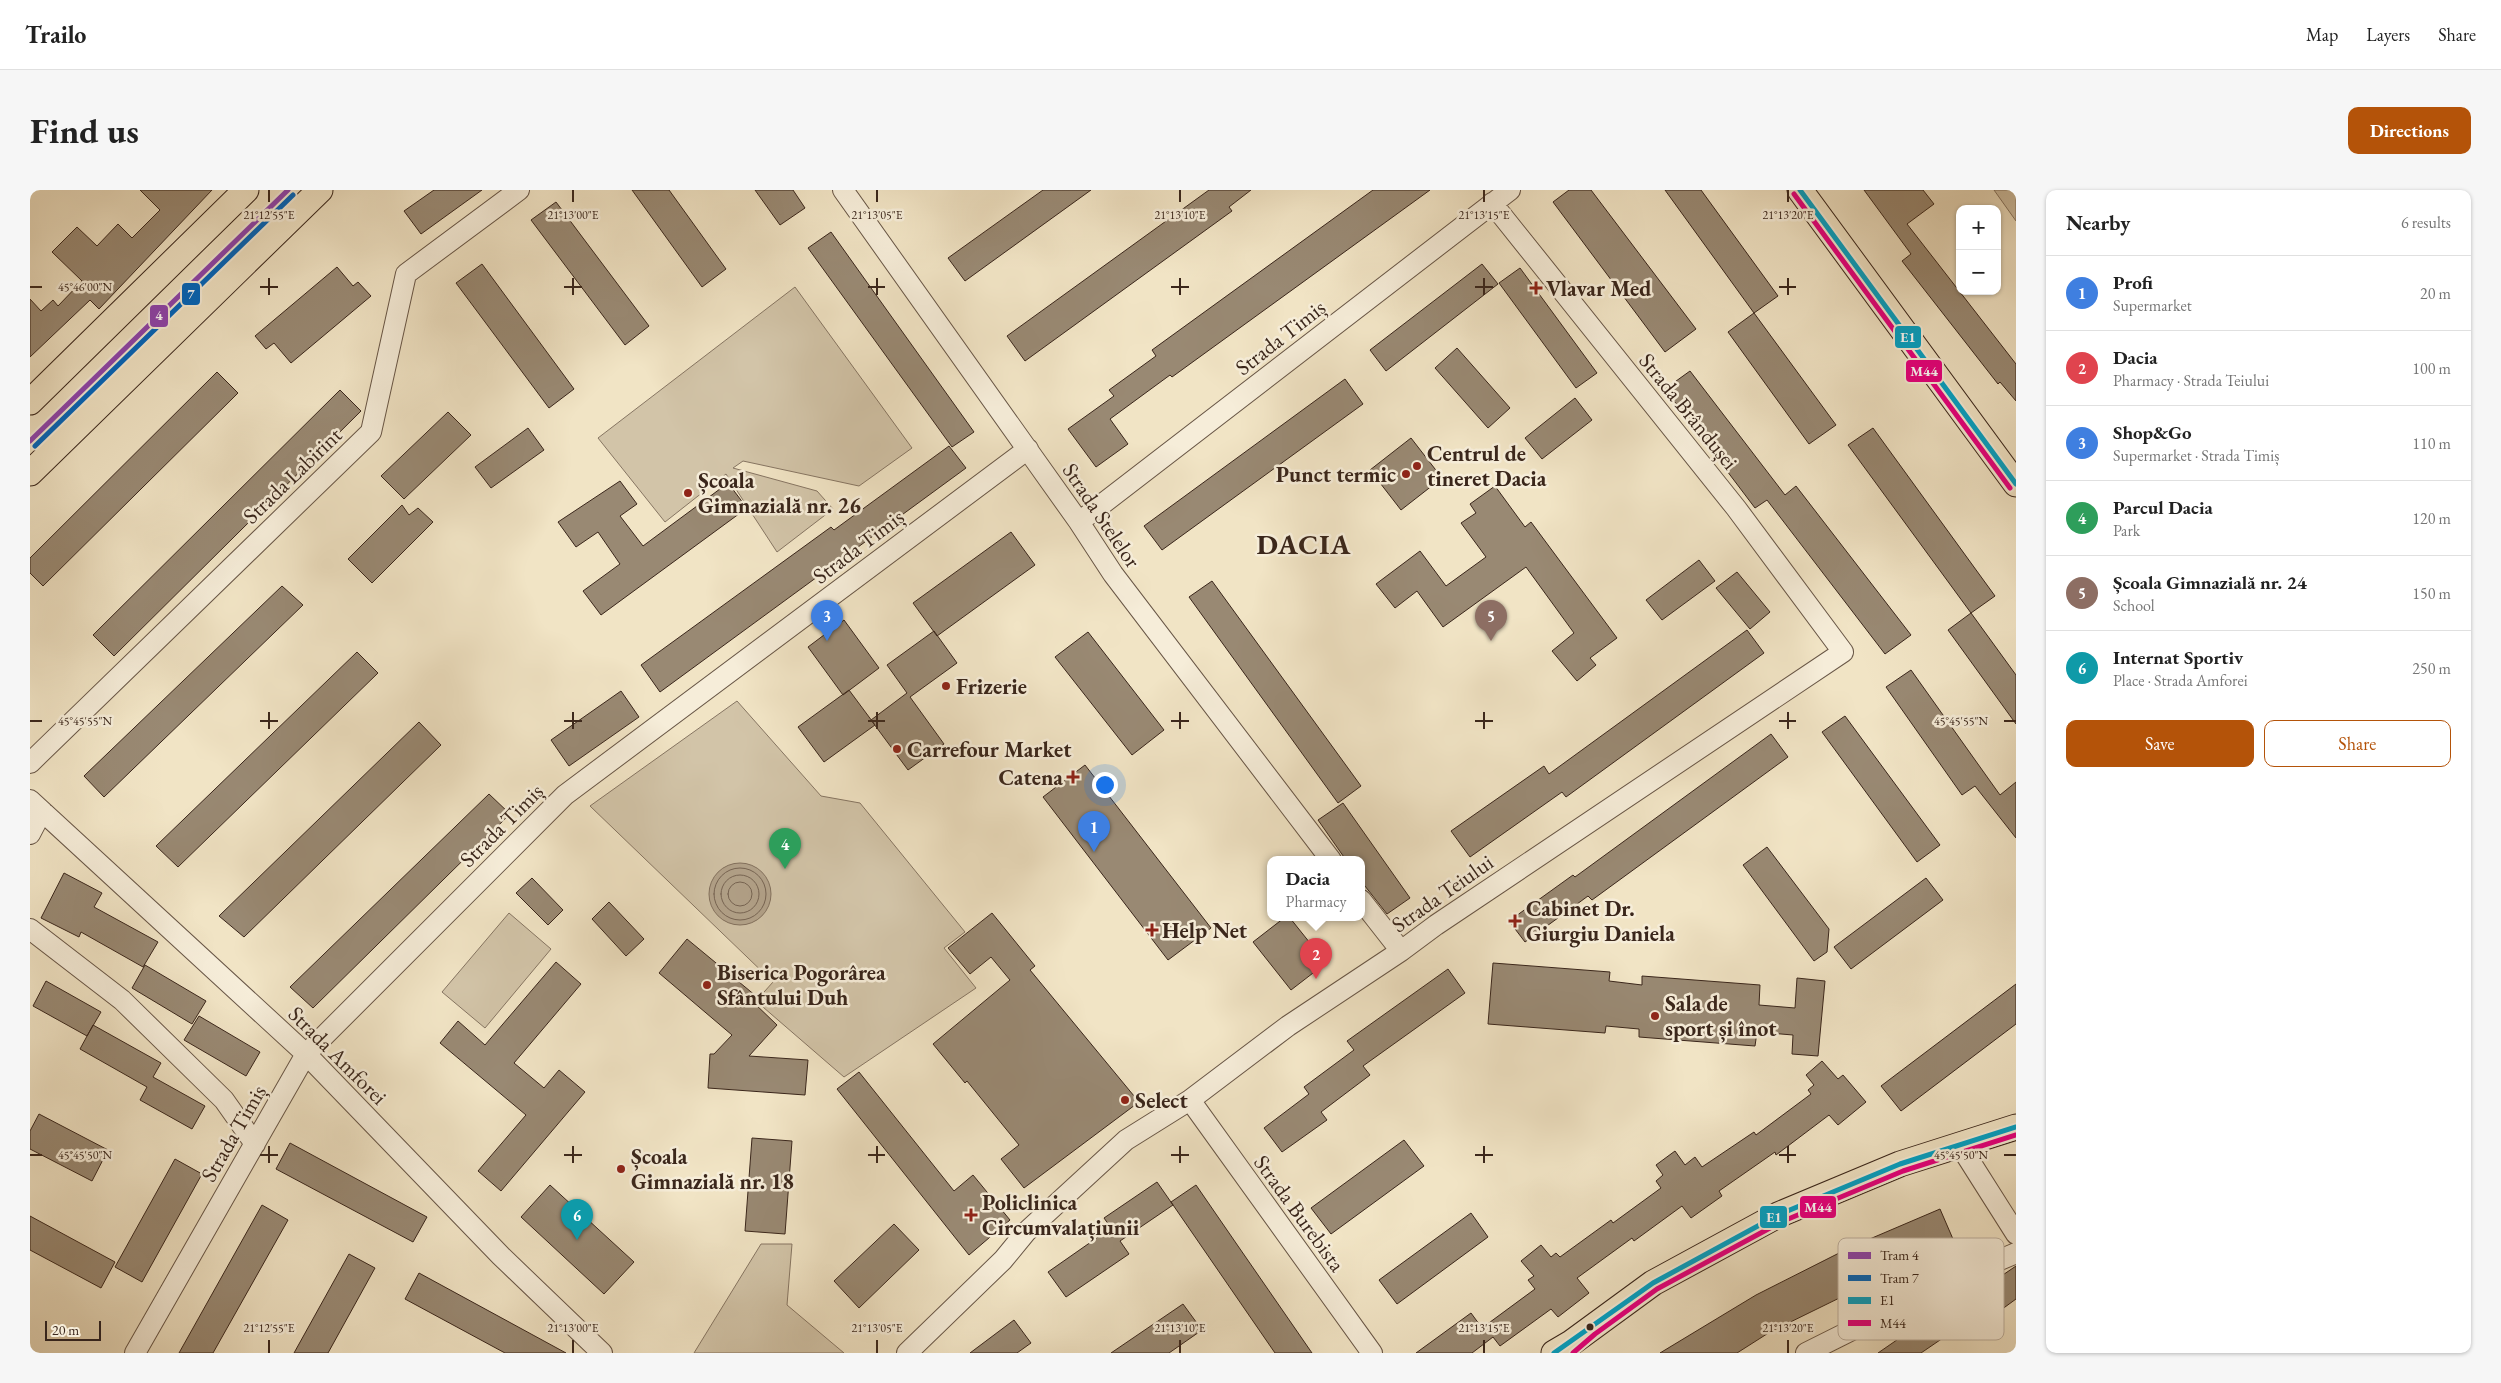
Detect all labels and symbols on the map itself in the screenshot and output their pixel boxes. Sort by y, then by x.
text: 21°12'55"E [243,207,295,223]
text: 21°13'00"E [547,207,599,223]
text: 21°13'05"E [851,207,903,223]
text: 21°13'10"E [1154,207,1206,223]
text: 21°13'15"E [1458,207,1510,223]
text: 21°13'20"E [1762,207,1814,223]
place label: Vlavar Med [1546,274,1651,303]
text: 45°46'00"N [58,279,112,295]
line badge: 7 [181,282,201,306]
marker: Vlavar Med [1530,282,1542,294]
text: 7 [187,285,195,303]
street label: Strada Timiș [1229,293,1332,382]
line badge: 4 [149,304,169,328]
text: 4 [155,306,163,324]
line badge: E1 [1894,325,1922,349]
text: E1 [1900,328,1916,346]
street label: Strada Brândușei [1633,347,1745,476]
line badge: M44 [1905,359,1943,383]
text: M44 [1910,362,1938,380]
street label: Strada Labirint [237,421,348,530]
place label: Centrul de tineret Dacia [1427,439,1547,493]
street label: Strada Stelelor [1056,457,1148,574]
place label: Punct termic [1276,460,1396,489]
marker: Centrul de tineret Dacia [1411,460,1423,472]
place label: Școala Gimnazială nr. 26 [698,466,861,520]
marker: Punct termic [1400,468,1412,480]
marker: Școala Gimnazială nr. 26 [682,487,694,499]
street label: Strada Timiș [807,503,910,590]
district label: DACIA [1256,526,1352,562]
pin: 3 [811,600,843,641]
pin: 5 [1475,600,1507,641]
place label: Frizerie [956,672,1027,701]
marker: Frizerie [940,680,952,692]
text: 45°45'55"N [58,713,112,729]
text: 45°45'55"N [1934,713,1988,729]
place label: Carrefour Market [907,735,1072,764]
marker: Carrefour Market [891,743,903,755]
place label: Catena [999,763,1063,792]
marker: Catena [1067,771,1079,783]
your location [1092,772,1118,798]
street label: Strada Timiș [453,777,550,874]
pin: 1 [1078,811,1110,852]
pin: 4 [769,828,801,869]
street label: Strada Teiului [1386,848,1499,939]
place label: Cabinet Dr. Giurgiu Daniela [1526,894,1675,948]
marker: Cabinet Dr. Giurgiu Daniela [1508,914,1522,928]
place label: Help Net [1162,916,1248,945]
marker: Help Net [1146,924,1158,936]
pin: 2 [1300,938,1332,979]
place label: Biserica Pogorârea Sfântului Duh [717,958,886,1012]
marker: Biserica Pogorârea Sfântului Duh [701,979,713,991]
place label: Sala de sport și înot [1665,989,1777,1043]
street label: Strada Amforei [282,1000,393,1111]
marker: Sala de sport și înot [1649,1010,1661,1022]
street label: Strada Timiș [194,1080,273,1187]
place label: Select [1135,1086,1188,1115]
marker: Select [1119,1094,1131,1106]
place label: Școala Gimnazială nr. 18 [631,1142,794,1196]
text: 45°45'50"N [58,1147,112,1163]
text: 45°45'50"N [1934,1147,1988,1163]
street label: Strada Burebista [1247,1149,1352,1278]
marker: Școala Gimnazială nr. 18 [615,1163,627,1175]
place label: Policlinica Circumvalațiunii [982,1188,1140,1242]
line badge: M44 [1799,1195,1837,1219]
text: M44 [1804,1198,1832,1216]
pin: 6 [561,1199,593,1240]
line badge: E1 [1759,1205,1788,1229]
marker: Policlinica Circumvalațiunii [964,1208,978,1222]
text: E1 [1766,1208,1782,1226]
legend [1838,1238,2004,1340]
text: Tram 4 [1880,1246,1919,1264]
text: Tram 7 [1880,1269,1919,1287]
text: E1 [1880,1291,1895,1309]
text: M44 [1880,1314,1906,1332]
scale bar [45,1318,101,1341]
text: 21°12'55"E [243,1320,295,1336]
text: 21°13'00"E [547,1320,599,1336]
text: 21°13'05"E [851,1320,903,1336]
text: 21°13'10"E [1154,1320,1206,1336]
text: 21°13'15"E [1458,1320,1510,1336]
text: 21°13'20"E [1762,1320,1814,1336]
unlabelled marker [1585,1322,1595,1332]

